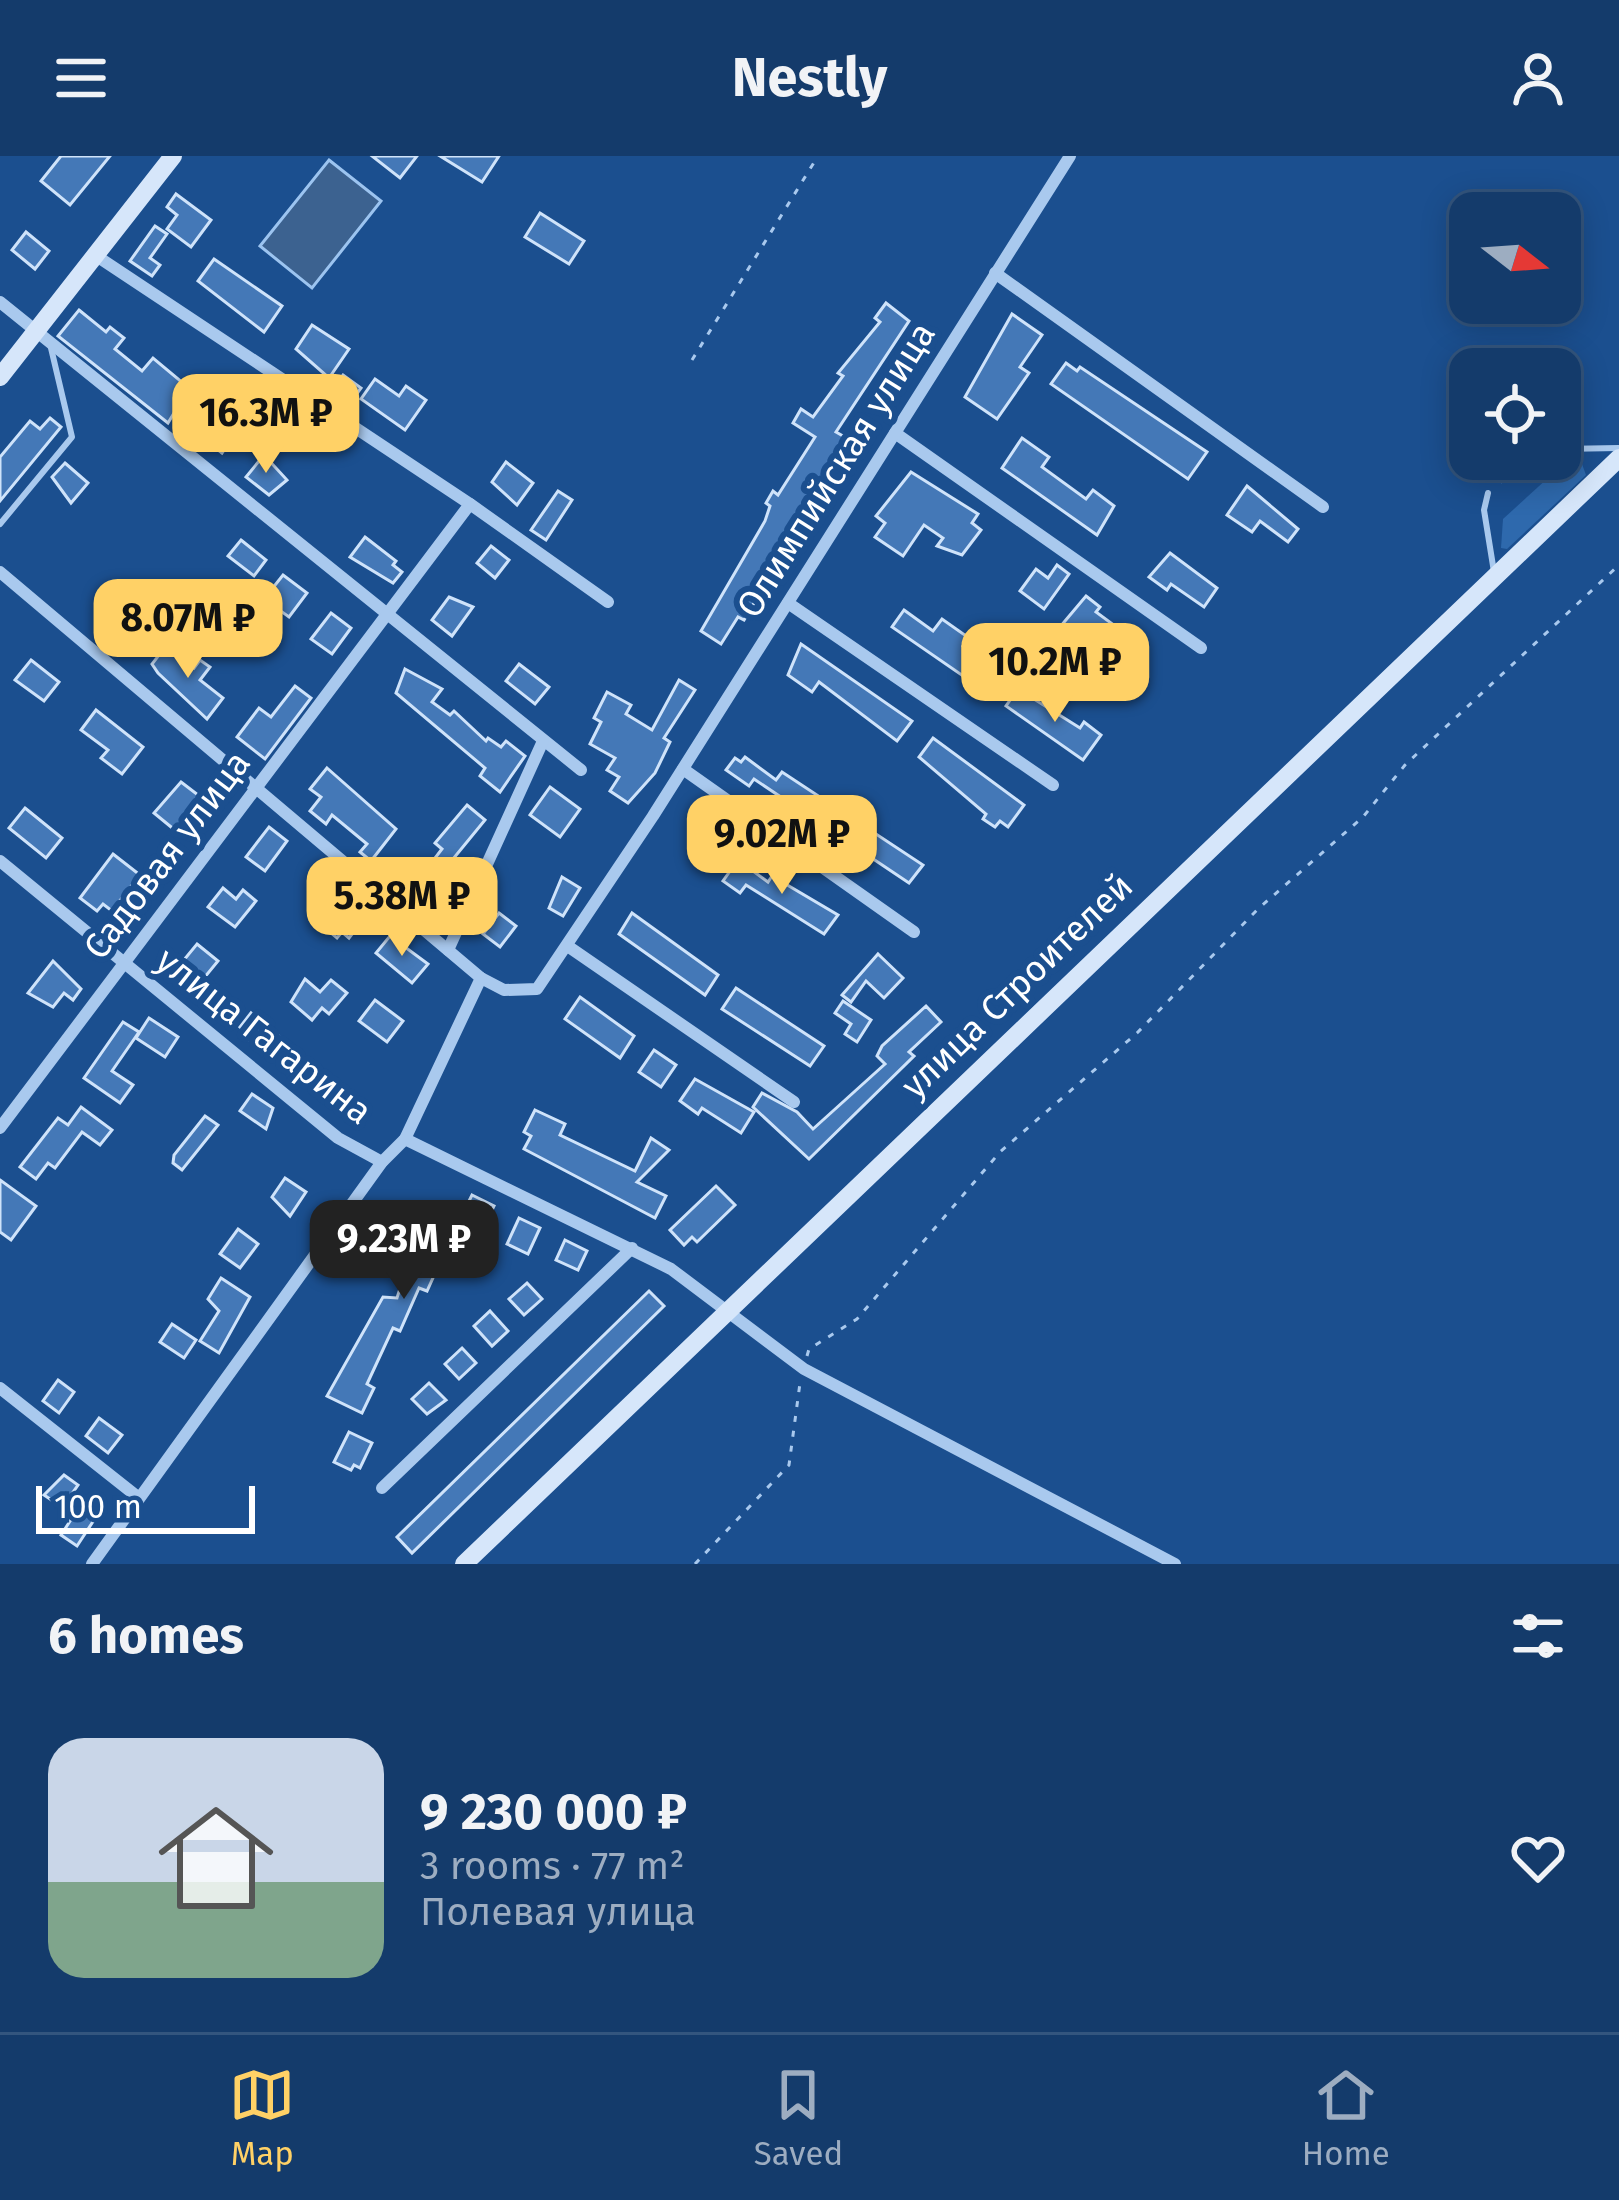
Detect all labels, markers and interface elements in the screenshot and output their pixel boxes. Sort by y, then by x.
icon: menu [48,45,114,111]
icon: person [1505,45,1571,111]
text: Nestly [732,46,887,110]
north arrow [1449,192,1581,324]
map controls [1449,192,1581,480]
street label: Олимпийская улица [727,314,945,626]
button: locate [1449,348,1581,480]
pin: 16.3M ₽ [155,374,377,476]
text: 16.3M ₽ [199,390,333,436]
pin: 8.07M ₽ [77,579,299,681]
text: 8.07M ₽ [121,595,255,641]
pin: 10.2M ₽ [944,623,1166,725]
text: 10.2M ₽ [988,639,1122,685]
street label: Садовая улица [74,742,260,968]
pin: 9.02M ₽ [671,795,893,897]
text: 9.02M ₽ [714,811,850,857]
pin: 5.38M ₽ [291,857,513,959]
street label: улица Строителей [892,864,1142,1108]
text: 5.38M ₽ [334,873,470,919]
street label: улица Гагарина [147,938,381,1134]
pin: 9.23M ₽ [293,1200,515,1302]
text: 9.23M ₽ [337,1216,471,1262]
scale bar [36,1480,255,1533]
text: 100 m [54,1487,142,1527]
icon: filters [1505,1603,1571,1669]
text: 6 homes [48,1605,244,1667]
text: 9 230 000 ₽ [420,1781,687,1843]
icon: home [144,1786,288,1930]
icon: heart [1505,1825,1571,1891]
text: 3 rooms · 77 m² [420,1843,685,1889]
text: Полевая улица [420,1889,696,1935]
tab: Map [229,2062,295,2174]
tab: Saved [754,2062,843,2174]
tab: Home [1302,2062,1390,2174]

